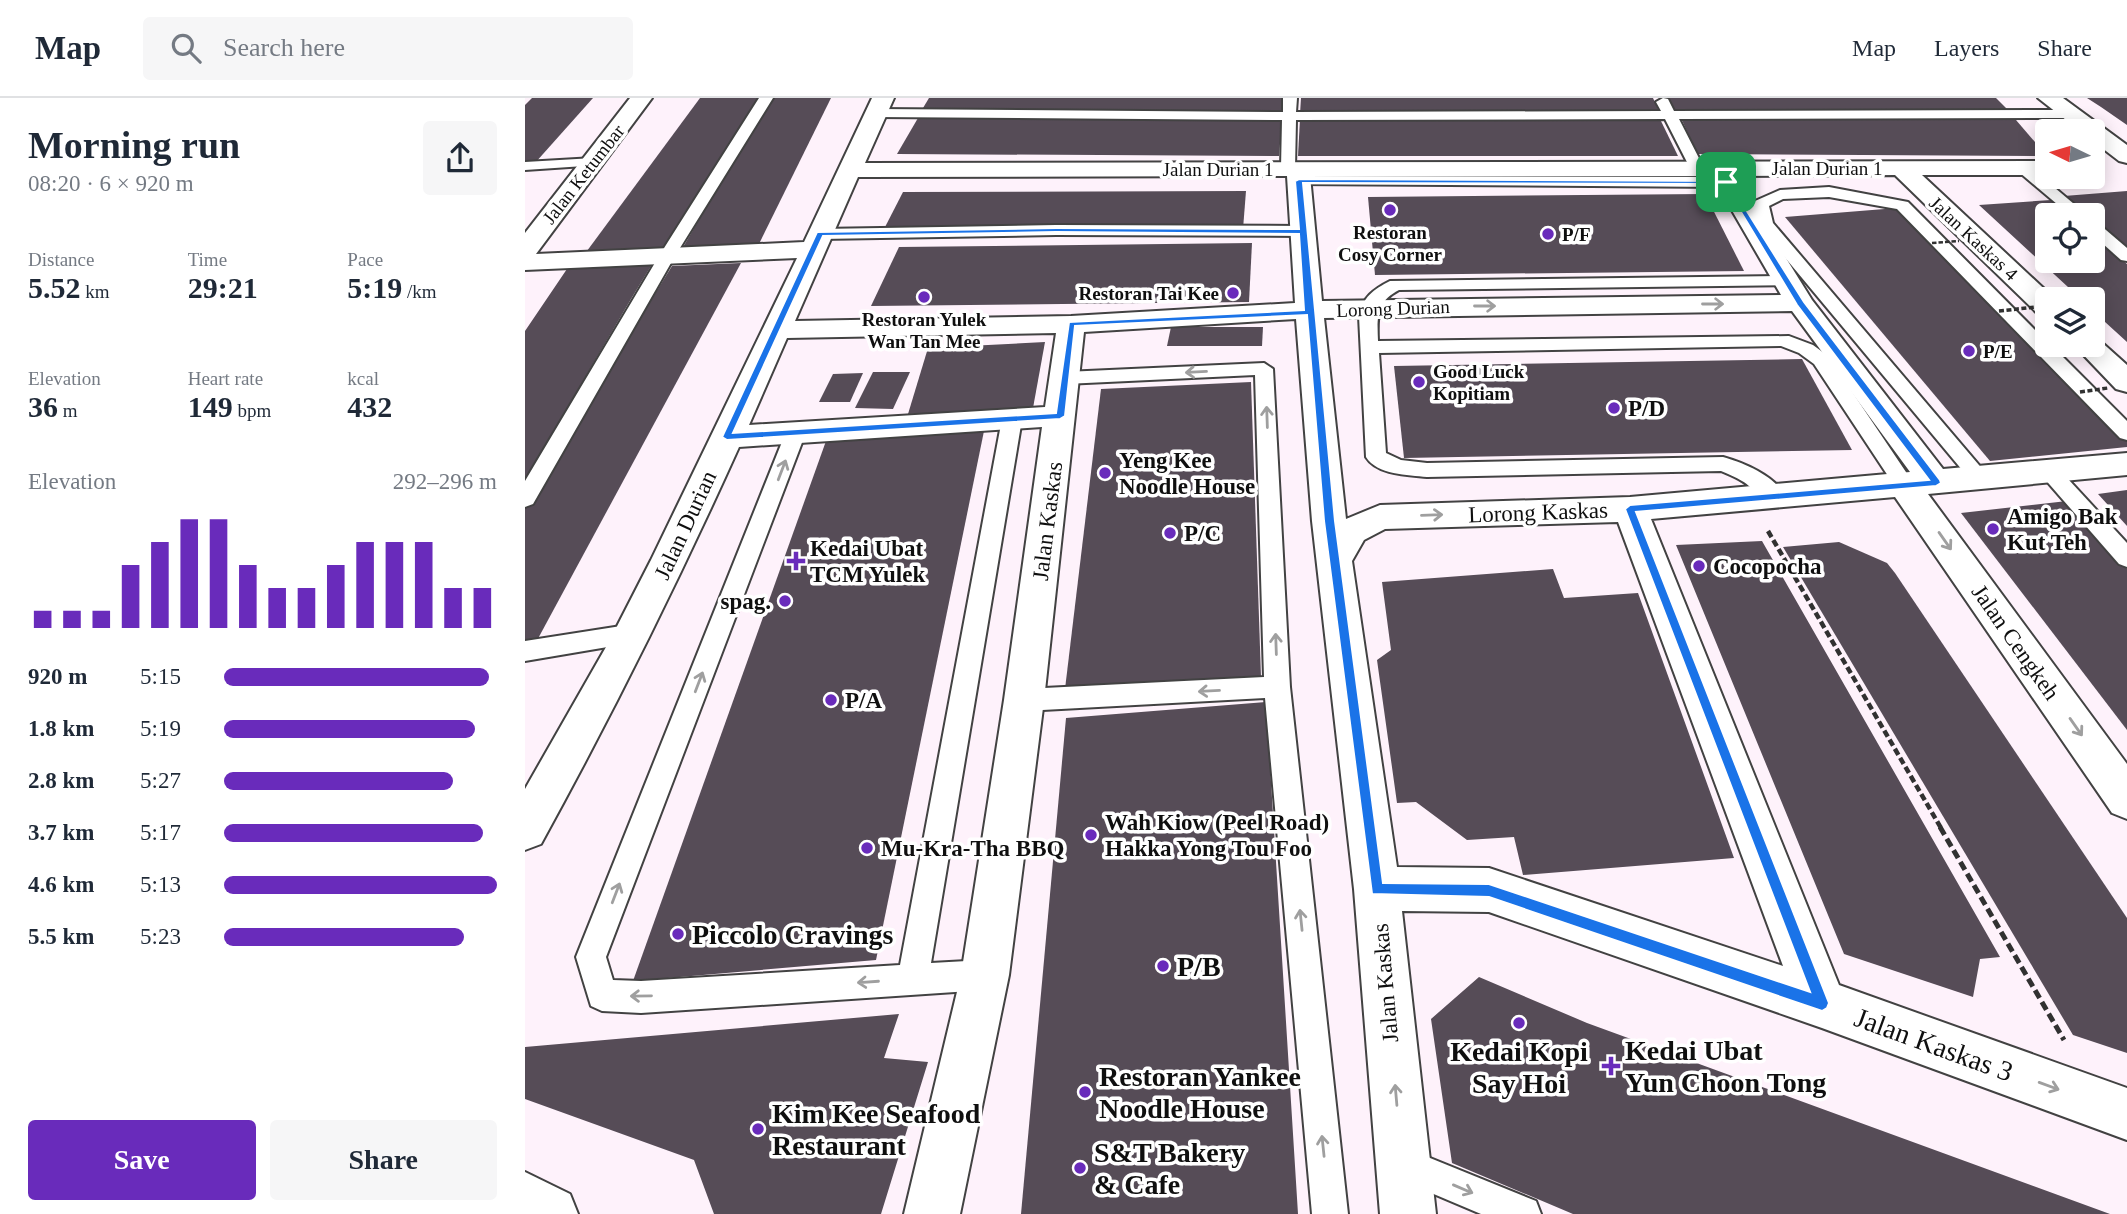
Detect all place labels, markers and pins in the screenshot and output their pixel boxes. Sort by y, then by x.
pin [1696,152,1756,212]
marker: Restoran Cosy Corner [1382,202,1398,218]
place label: Restoran Cosy Corner [1338,222,1443,265]
place label: P/F [1562,224,1591,245]
marker: P/F [1540,226,1556,242]
place label: Restoran Tai Kee [1079,283,1219,304]
marker: Restoran Tai Kee [1225,285,1241,301]
marker: Restoran Yulek Wan Tan Mee [916,289,932,305]
place label: Restoran Yulek Wan Tan Mee [862,309,987,352]
place label: P/E [1983,341,2013,362]
marker: P/E [1961,343,1977,359]
place label: Good Luck Kopitiam [1433,361,1525,404]
marker: Good Luck Kopitiam [1411,374,1427,390]
place label: P/D [1628,396,1665,421]
marker: P/D [1606,400,1622,416]
place label: Yeng Kee Noodle House [1119,448,1255,499]
marker: Yeng Kee Noodle House [1097,465,1113,481]
place label: Amigo Bak Kut Teh [2007,504,2118,555]
place label: P/C [1184,521,1221,546]
marker: Amigo Bak Kut Teh [1985,521,2001,537]
marker: P/C [1162,525,1178,541]
place label: Kedai Ubat TCM Yulek [810,536,925,587]
marker: Kedai Ubat TCM Yulek [788,553,804,569]
place label: Cocopocha [1713,554,1822,579]
marker: Cocopocha [1691,558,1707,574]
place label: spag. [721,589,771,614]
marker: spag. [777,593,793,609]
place label: P/A [845,688,882,713]
marker: P/A [823,692,839,708]
place label: Wah Kiow (Peel Road) Hakka Yong Tou Foo [1105,810,1329,861]
marker: Wah Kiow (Peel Road) Hakka Yong Tou Foo [1083,827,1099,843]
place label: Mu-Kra-Tha BBQ [881,836,1064,861]
marker: Mu-Kra-Tha BBQ [859,840,875,856]
place label: Piccolo Cravings [692,919,894,950]
marker: Piccolo Cravings [670,926,686,942]
place label: P/B [1177,951,1221,982]
marker: P/B [1155,958,1171,974]
marker: Kedai Kopi Say Hoi [1511,1015,1527,1031]
place label: Kedai Ubat Yun Choon Tong [1625,1035,1826,1098]
place label: Kedai Kopi Say Hoi [1450,1036,1588,1099]
marker: Kedai Ubat Yun Choon Tong [1603,1058,1619,1074]
place label: Restoran Yankee Noodle House [1099,1061,1301,1124]
marker: Restoran Yankee Noodle House [1077,1084,1093,1100]
place label: Kim Kee Seafood Restaurant [772,1098,981,1161]
marker: Kim Kee Seafood Restaurant [750,1121,766,1137]
place label: S&T Bakery & Cafe [1094,1137,1245,1200]
marker: S&T Bakery & Cafe [1072,1160,1088,1176]

